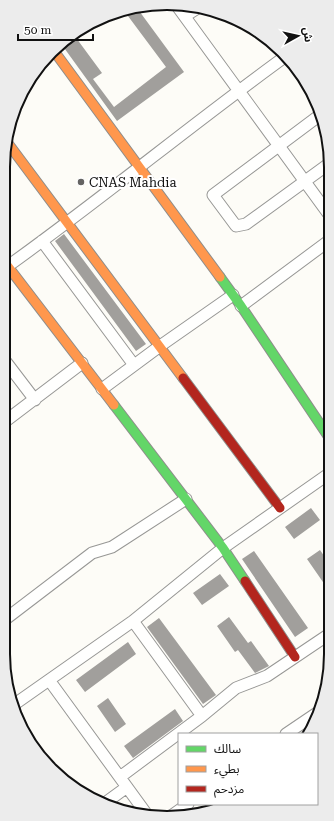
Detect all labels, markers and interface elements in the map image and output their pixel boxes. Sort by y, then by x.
scale bar [18,16,93,42]
north arrow [278,16,318,56]
text: 50 m [24,23,51,37]
text: ش [300,26,315,43]
place label: CNAS Mahdia [89,175,177,190]
marker: CNAS Mahdia [76,177,86,187]
legend [178,733,318,805]
text: سالك [214,742,241,756]
text: بطيء [214,762,240,779]
text: مزدحم [214,782,244,798]

